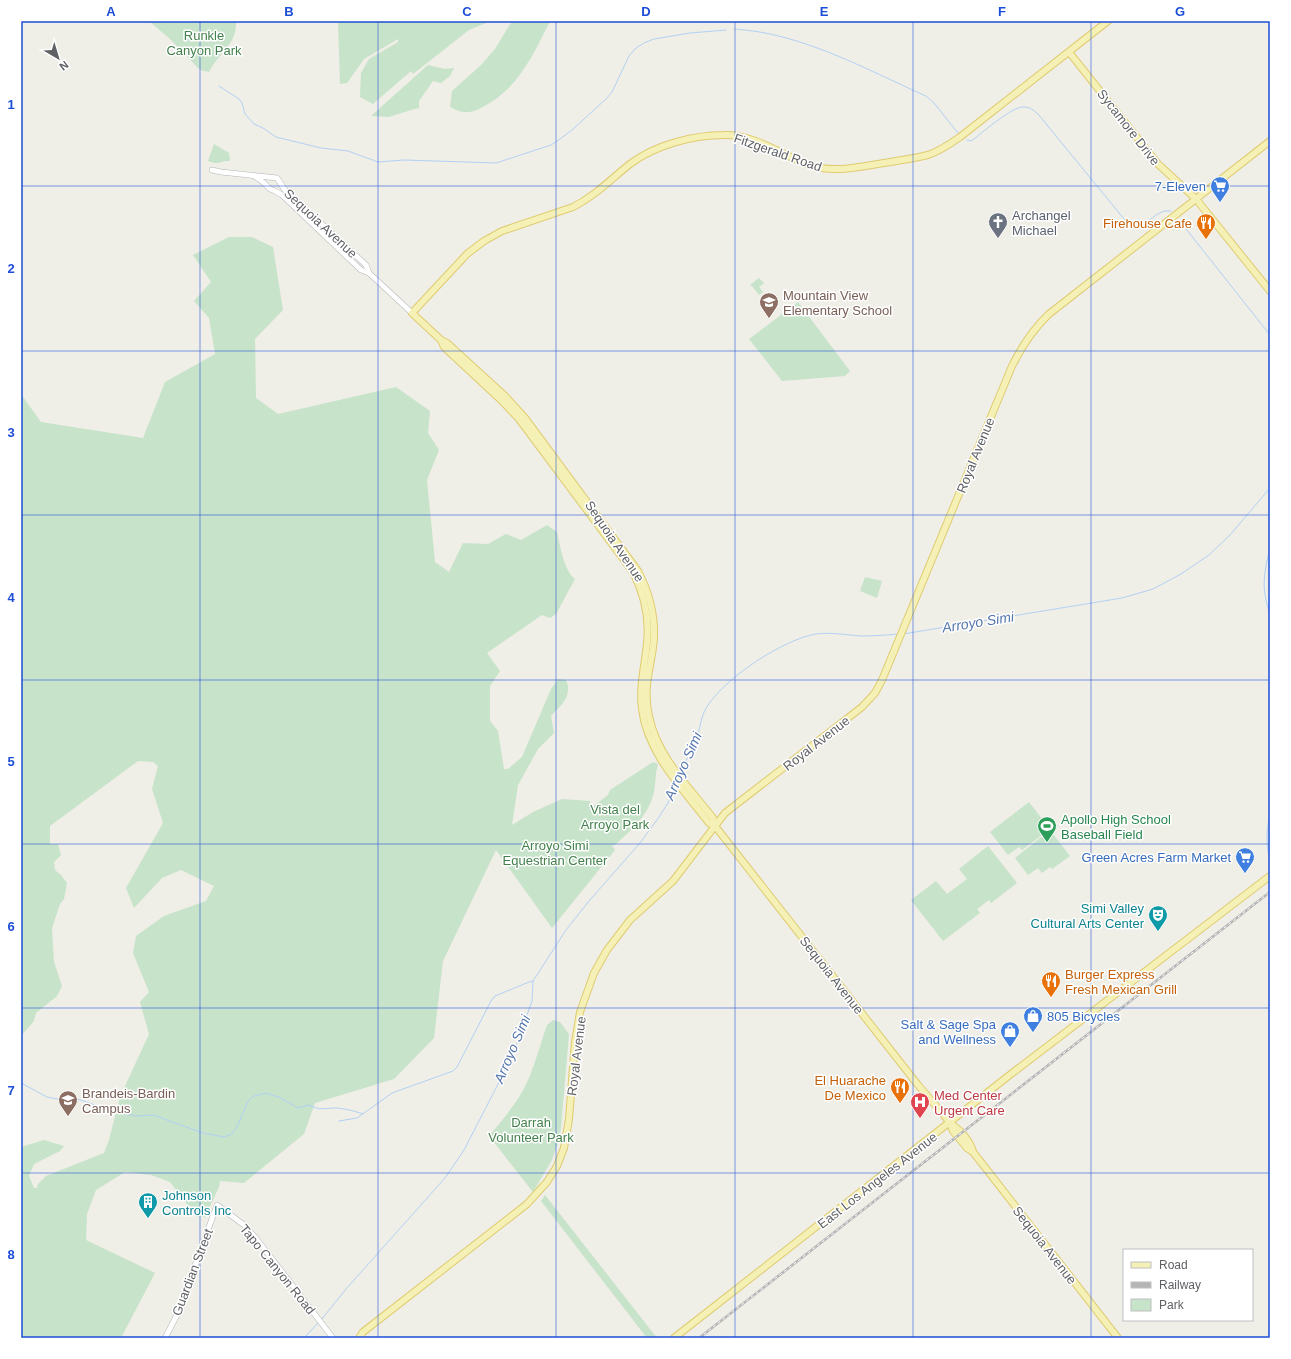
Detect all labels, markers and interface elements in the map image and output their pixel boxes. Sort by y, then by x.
text: A [106,4,116,19]
text: B [284,4,294,19]
text: C [462,4,472,19]
text: D [641,4,651,19]
text: E [820,4,829,19]
text: F [998,4,1006,19]
text: G [1175,4,1185,19]
park label: Runkle Canyon Park [166,28,242,58]
north arrow [38,38,78,78]
text: N [57,59,71,73]
street label: Sycamore Drive [1094,86,1163,168]
text: 1 [7,97,15,112]
street label: Fitzgerald Road [732,130,824,175]
supermarket icon: 7-Eleven [1209,175,1231,203]
place label: 7-Eleven [1155,179,1206,194]
street label: Sequoia Avenue [281,186,360,261]
place label: Archangel Michael [1012,208,1071,238]
church icon: Archangel Michael [987,211,1009,239]
restaurant icon: Firehouse Cafe [1195,212,1217,240]
place label: Firehouse Cafe [1103,216,1192,231]
text: 2 [7,261,15,276]
place label: Mountain View Elementary School [783,288,892,318]
school or university icon: Mountain View Elementary School [758,291,780,319]
street label: Royal Avenue [954,415,997,495]
text: 3 [7,425,15,440]
street label: Sequoia Avenue [582,498,647,585]
text: 4 [7,590,15,605]
water label: Arroyo Simi [940,608,1016,636]
street label: Royal Avenue [780,713,852,774]
water label: Arroyo Simi [661,729,705,803]
text: 5 [7,754,15,769]
park label: Vista del Arroyo Park [581,802,650,832]
place label: Apollo High School Baseball Field [1061,812,1171,842]
sports icon: Apollo High School Baseball Field [1036,815,1058,843]
park label: Arroyo Simi Equestrian Center [503,838,608,868]
supermarket icon: Green Acres Farm Market [1234,846,1256,874]
place label: Green Acres Farm Market [1081,850,1231,865]
place label: Simi Valley Cultural Arts Center [1031,901,1145,931]
theatre icon: Simi Valley Cultural Arts Center [1147,904,1169,932]
text: 6 [7,919,15,934]
street label: Sequoia Avenue [797,933,867,1017]
place label: Burger Express Fresh Mexican Grill [1065,967,1177,997]
restaurant icon: Burger Express Fresh Mexican Grill [1040,970,1062,998]
shop icon: 805 Bicycles [1022,1005,1044,1033]
place label: 805 Bicycles [1047,1009,1120,1024]
water label: Arroyo Simi [490,1012,534,1086]
street label: Royal Avenue [564,1015,589,1097]
place label: Salt & Sage Spa and Wellness [901,1017,997,1047]
shop icon: Salt & Sage Spa and Wellness [999,1020,1021,1048]
place label: El Huarache De Mexico [814,1073,886,1103]
restaurant icon: El Huarache De Mexico [889,1076,911,1104]
text: 7 [7,1083,15,1098]
place label: Brandeis-Bardin Campus [82,1086,175,1116]
place label: Med Center Urgent Care [934,1088,1005,1118]
school or university icon: Brandeis-Bardin Campus [57,1089,79,1117]
hospital icon: Med Center Urgent Care [909,1091,931,1119]
park label: Darrah Volunteer Park [488,1115,574,1145]
street label: East Los Angeles Avenue [815,1129,940,1232]
place label: Johnson Controls Inc [162,1188,232,1218]
building icon: Johnson Controls Inc [137,1191,159,1219]
street label: Sequoia Avenue [1010,1203,1080,1287]
street label: Tapo Canyon Road [237,1221,318,1317]
street label: Guardian Street [169,1226,216,1318]
text: 8 [7,1247,15,1262]
legend [1123,1249,1253,1321]
text: Road [1159,1258,1188,1272]
text: Railway [1159,1278,1201,1292]
text: Park [1159,1298,1185,1312]

